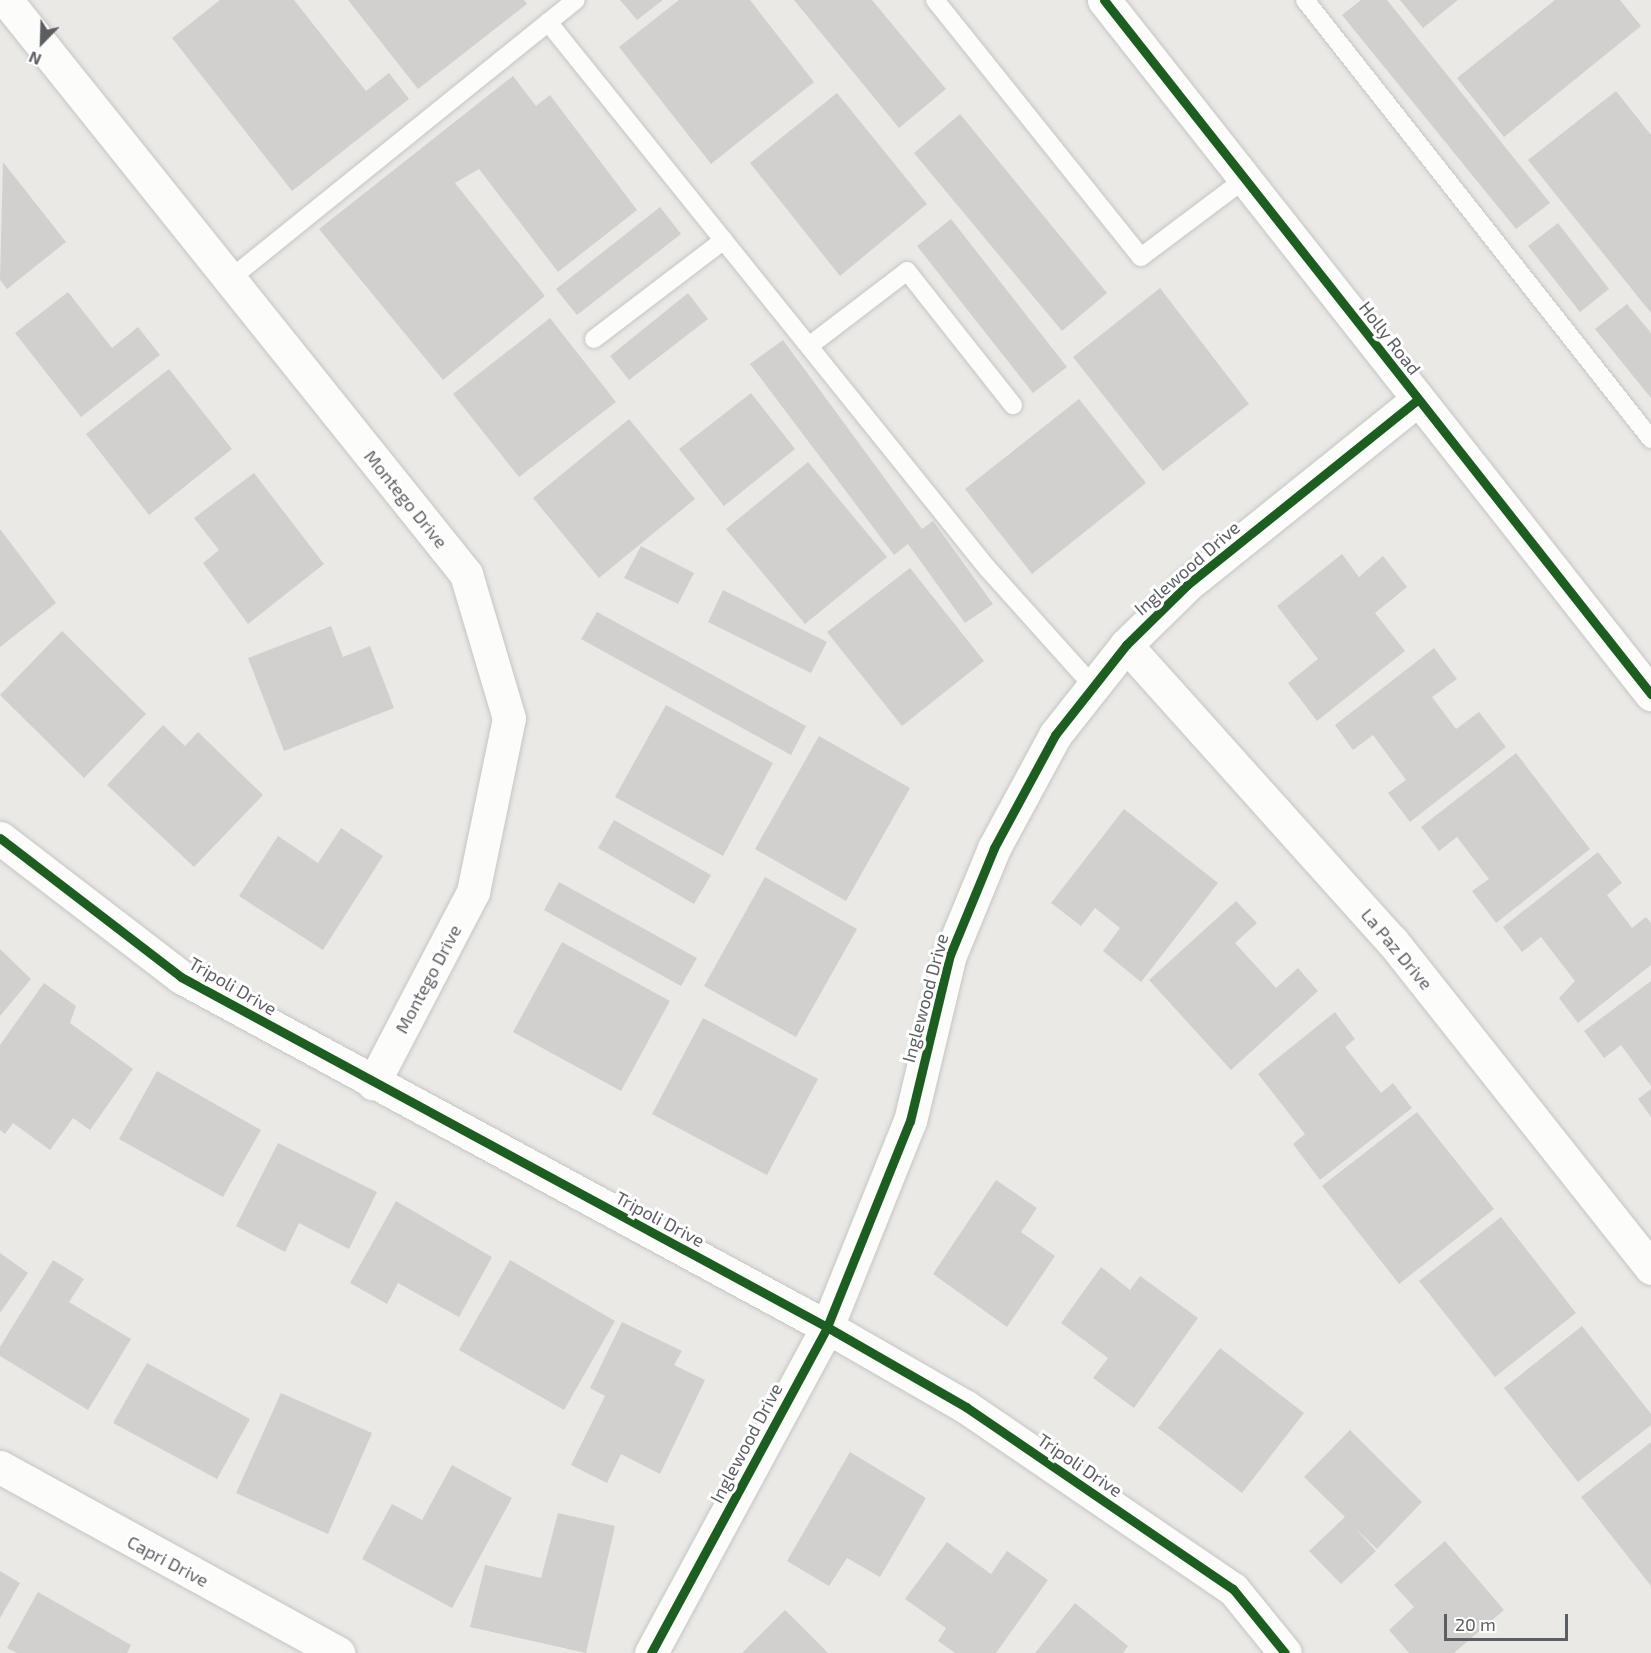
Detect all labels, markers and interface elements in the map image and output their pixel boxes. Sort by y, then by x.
north arrow [12,12,72,72]
text: N [26,48,44,70]
street label: Holly Road [1355,297,1425,379]
street label: Montego Drive [360,446,452,552]
street label: Inglewood Drive [1130,516,1244,620]
street label: La Paz Drive [1357,904,1437,994]
street label: Montego Drive [390,921,466,1037]
street label: Inglewood Drive [897,931,953,1065]
street label: Tripoli Drive [185,952,281,1020]
street label: Tripoli Drive [612,1187,708,1251]
street label: Inglewood Drive [705,1379,787,1507]
street label: Tripoli Drive [1033,1429,1127,1501]
street label: Capri Drive [124,1531,212,1591]
scale bar [1447,1602,1572,1640]
text: 20 m [1455,1613,1496,1635]

